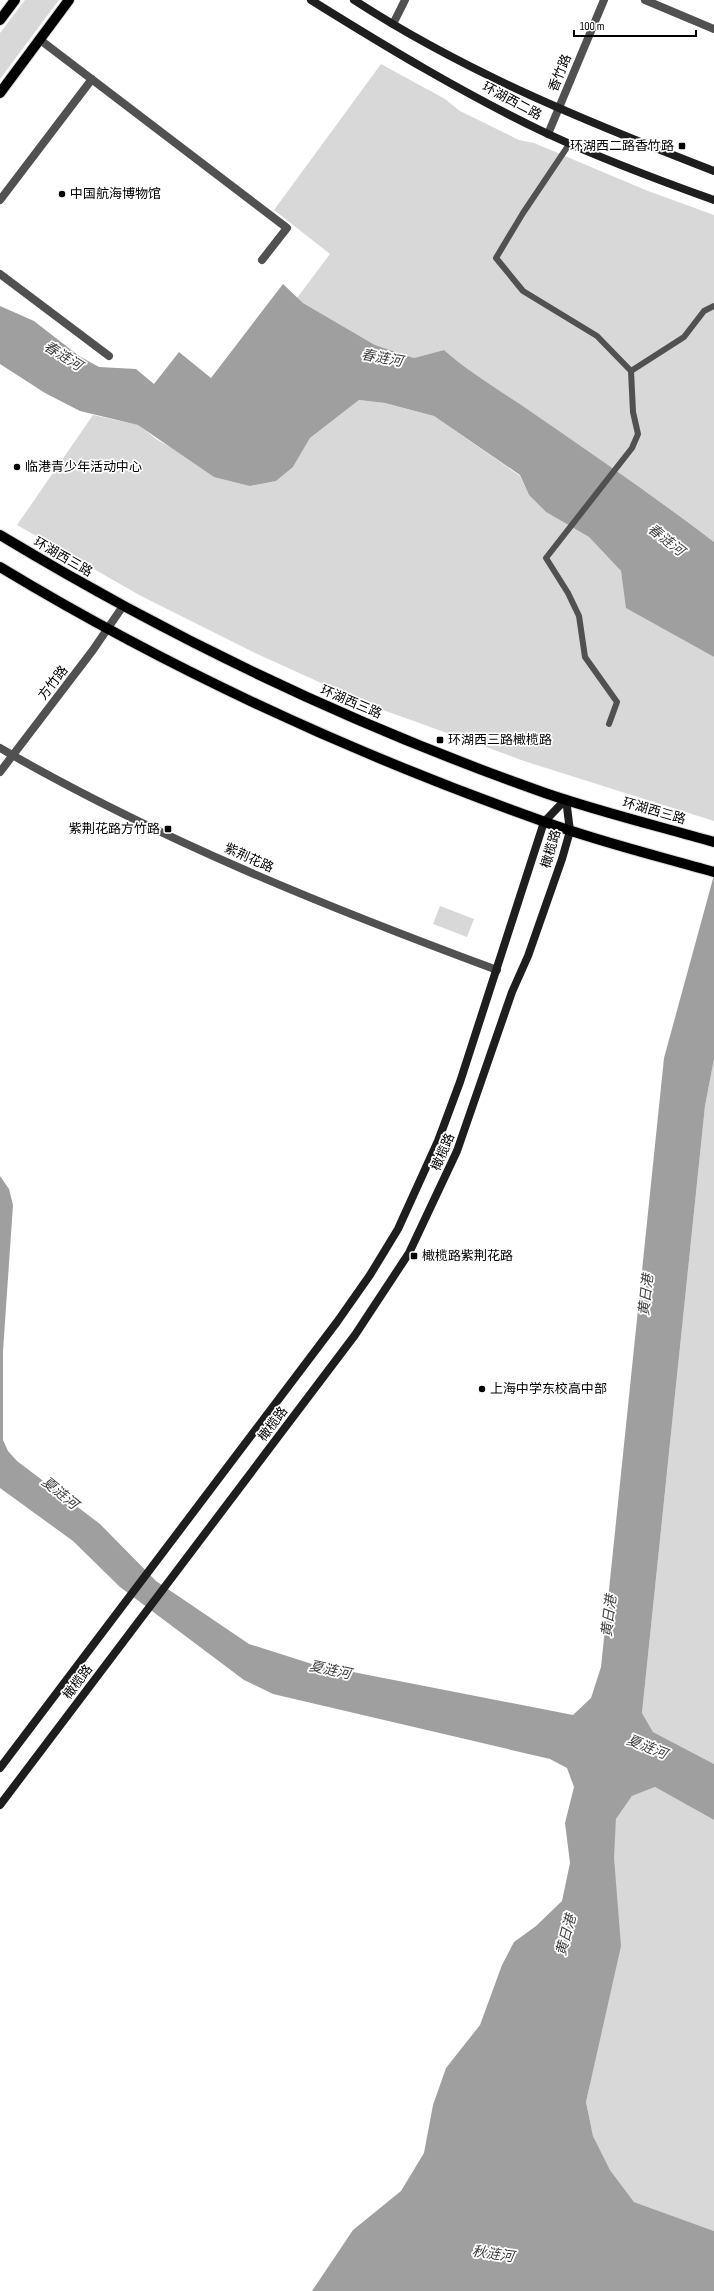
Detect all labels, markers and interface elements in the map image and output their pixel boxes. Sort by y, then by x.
scale bar [574,12,696,38]
text: 100 m [580,19,605,34]
street label: 香竹路 [545,52,575,94]
street label: 环湖西二路 [480,79,544,123]
place label: 环湖西二路香竹路 [570,138,674,154]
marker: 环湖西二路香竹路 [677,141,687,151]
place label: 中国航海博物馆 [70,186,161,202]
marker: 中国航海博物馆 [57,189,67,199]
water label: 春涟河 [41,338,88,376]
water label: 春涟河 [360,346,407,371]
place label: 临港青少年活动中心 [25,459,142,475]
marker: 临港青少年活动中心 [12,462,22,472]
water label: 春涟河 [644,520,690,561]
street label: 环湖西三路 [31,534,95,580]
street label: 方竹路 [35,663,71,703]
street label: 环湖西三路 [318,682,384,722]
place label: 环湖西三路橄榄路 [448,732,552,748]
marker: 环湖西三路橄榄路 [435,735,445,745]
street label: 环湖西三路 [621,794,687,828]
place label: 紫荆花路方竹路 [69,821,160,837]
marker: 紫荆花路方竹路 [163,824,173,834]
street label: 橄榄路 [538,828,564,870]
street label: 紫荆花路 [222,840,276,876]
street label: 橄榄路 [428,1131,458,1173]
place label: 橄榄路紫荆花路 [422,1248,513,1264]
marker: 橄榄路紫荆花路 [409,1251,419,1261]
water label: 黄日港 [635,1271,657,1317]
place label: 上海中学东校高中部 [490,1381,607,1397]
marker: 上海中学东校高中部 [477,1384,487,1394]
street label: 橄榄路 [255,1404,291,1444]
water label: 夏涟河 [38,1473,84,1515]
water label: 黄日港 [598,1592,620,1638]
water label: 夏涟河 [308,1657,355,1683]
street label: 橄榄路 [60,1662,96,1702]
water label: 夏涟河 [624,1731,672,1764]
water label: 黄日港 [552,1911,580,1957]
water label: 秋涟河 [471,2243,518,2266]

